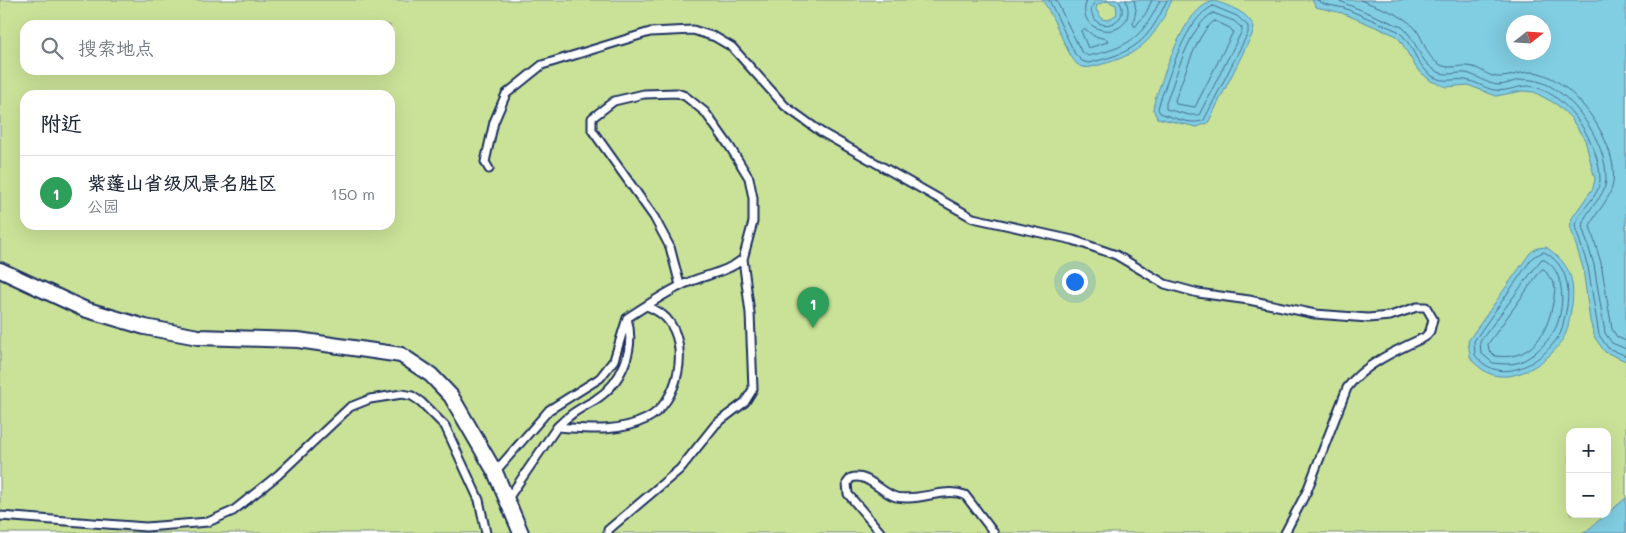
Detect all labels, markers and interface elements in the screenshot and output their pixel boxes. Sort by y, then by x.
north arrow [1506,15,1551,60]
search box [20,20,395,75]
icon: search [38,34,66,62]
text: 搜索地点 [78,35,154,60]
text: 附近 [40,109,82,136]
text: 紫蓬山省级风景名胜区 [87,170,277,195]
text: 1 [52,183,60,204]
text: 150 m [331,183,375,204]
text: 公园 [87,195,119,216]
your location [1062,269,1088,295]
pin: 1 [797,287,829,328]
map controls [1566,428,1611,518]
button: + [1566,428,1611,473]
button: − [1566,473,1611,518]

